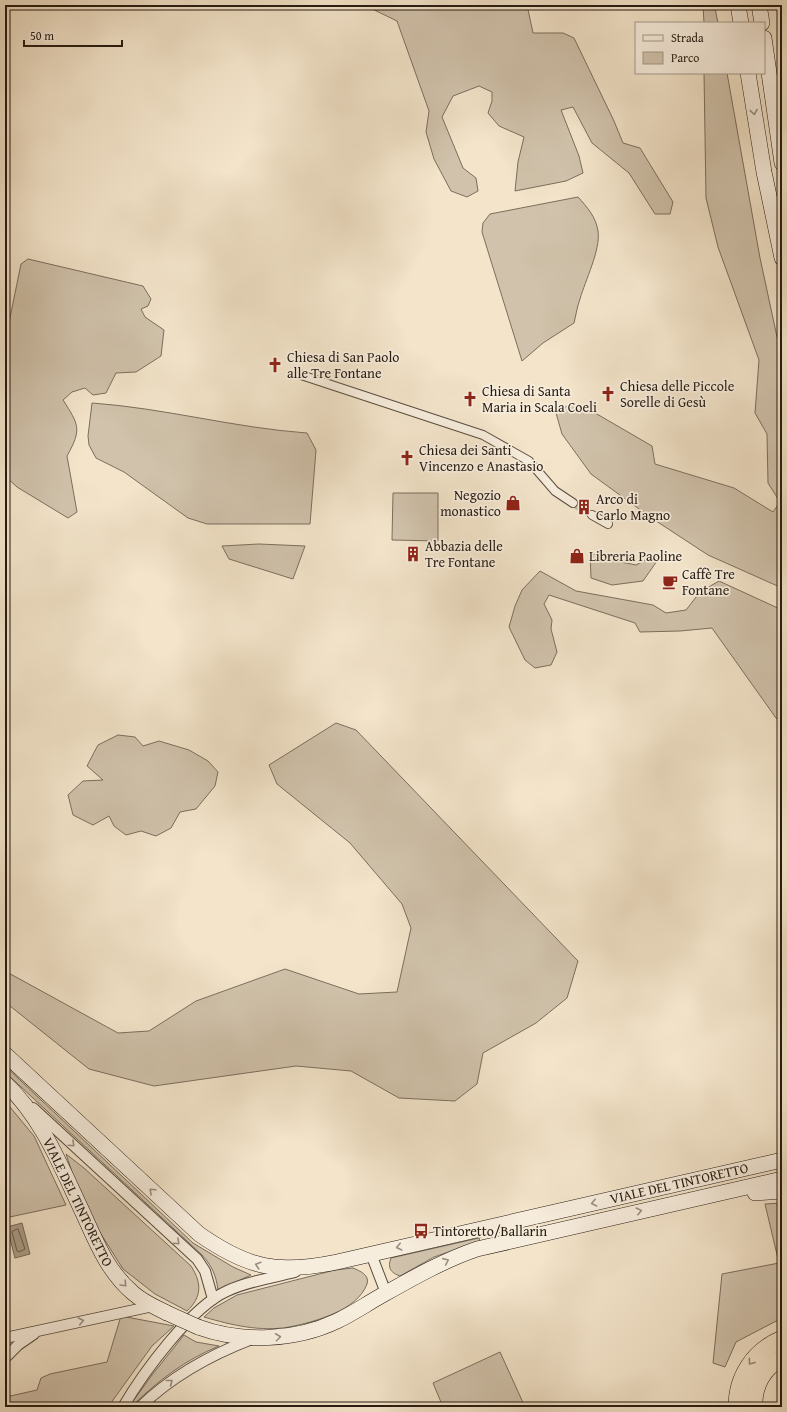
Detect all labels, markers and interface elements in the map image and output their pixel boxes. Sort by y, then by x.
scale bar [24,22,122,48]
legend [635,22,765,74]
text: 50 m [30,27,54,44]
text: Strada [671,29,704,46]
text: Parco [671,49,699,66]
one-way arrow [749,109,758,115]
place label: Chiesa di San Paolo alle Tre Fontane [287,347,399,383]
church icon: Chiesa di San Paolo alle Tre Fontane [266,356,284,374]
place label: Chiesa delle Piccole Sorelle di Gesù [620,376,735,412]
place label: Chiesa di Santa Maria in Scala Coeli [482,381,597,417]
church icon: Chiesa delle Piccole Sorelle di Gesù [599,385,617,403]
church icon: Chiesa di Santa Maria in Scala Coeli [461,390,479,408]
place label: Chiesa dei Santi Vincenzo e Anastasio [419,440,543,476]
church icon: Chiesa dei Santi Vincenzo e Anastasio [398,449,416,467]
place label: Negozio monastico [440,485,501,521]
place label: Arco di Carlo Magno [596,489,670,525]
shop icon: Negozio monastico [504,494,522,512]
building icon: Arco di Carlo Magno [575,498,593,516]
place label: Abbazia delle Tre Fontane [425,536,503,572]
building icon: Abbazia delle Tre Fontane [404,545,422,563]
place label: Libreria Paoline [589,546,683,566]
shop icon: Libreria Paoline [568,547,586,565]
place label: Caffè Tre Fontane [682,564,735,600]
cafe icon: Caffè Tre Fontane [661,573,679,591]
street label: VIALE DEL TINTORETTO [38,1134,118,1270]
one-way arrow [67,1139,75,1146]
street label: VIALE DEL TINTORETTO [608,1157,750,1209]
one-way arrow [149,1188,157,1196]
one-way arrow [591,1198,598,1207]
one-way arrow [636,1208,643,1216]
place label: Tintoretto/Ballarin [433,1221,547,1241]
bus stop icon: Tintoretto/Ballarin [412,1222,430,1240]
one-way arrow [173,1237,180,1244]
one-way arrow [396,1243,402,1251]
one-way arrow [442,1258,449,1266]
one-way arrow [254,1261,261,1269]
one-way arrow [119,1279,126,1287]
one-way arrow [78,1318,84,1326]
one-way arrow [275,1332,281,1341]
one-way arrow [749,1358,756,1365]
one-way arrow [165,1380,172,1387]

